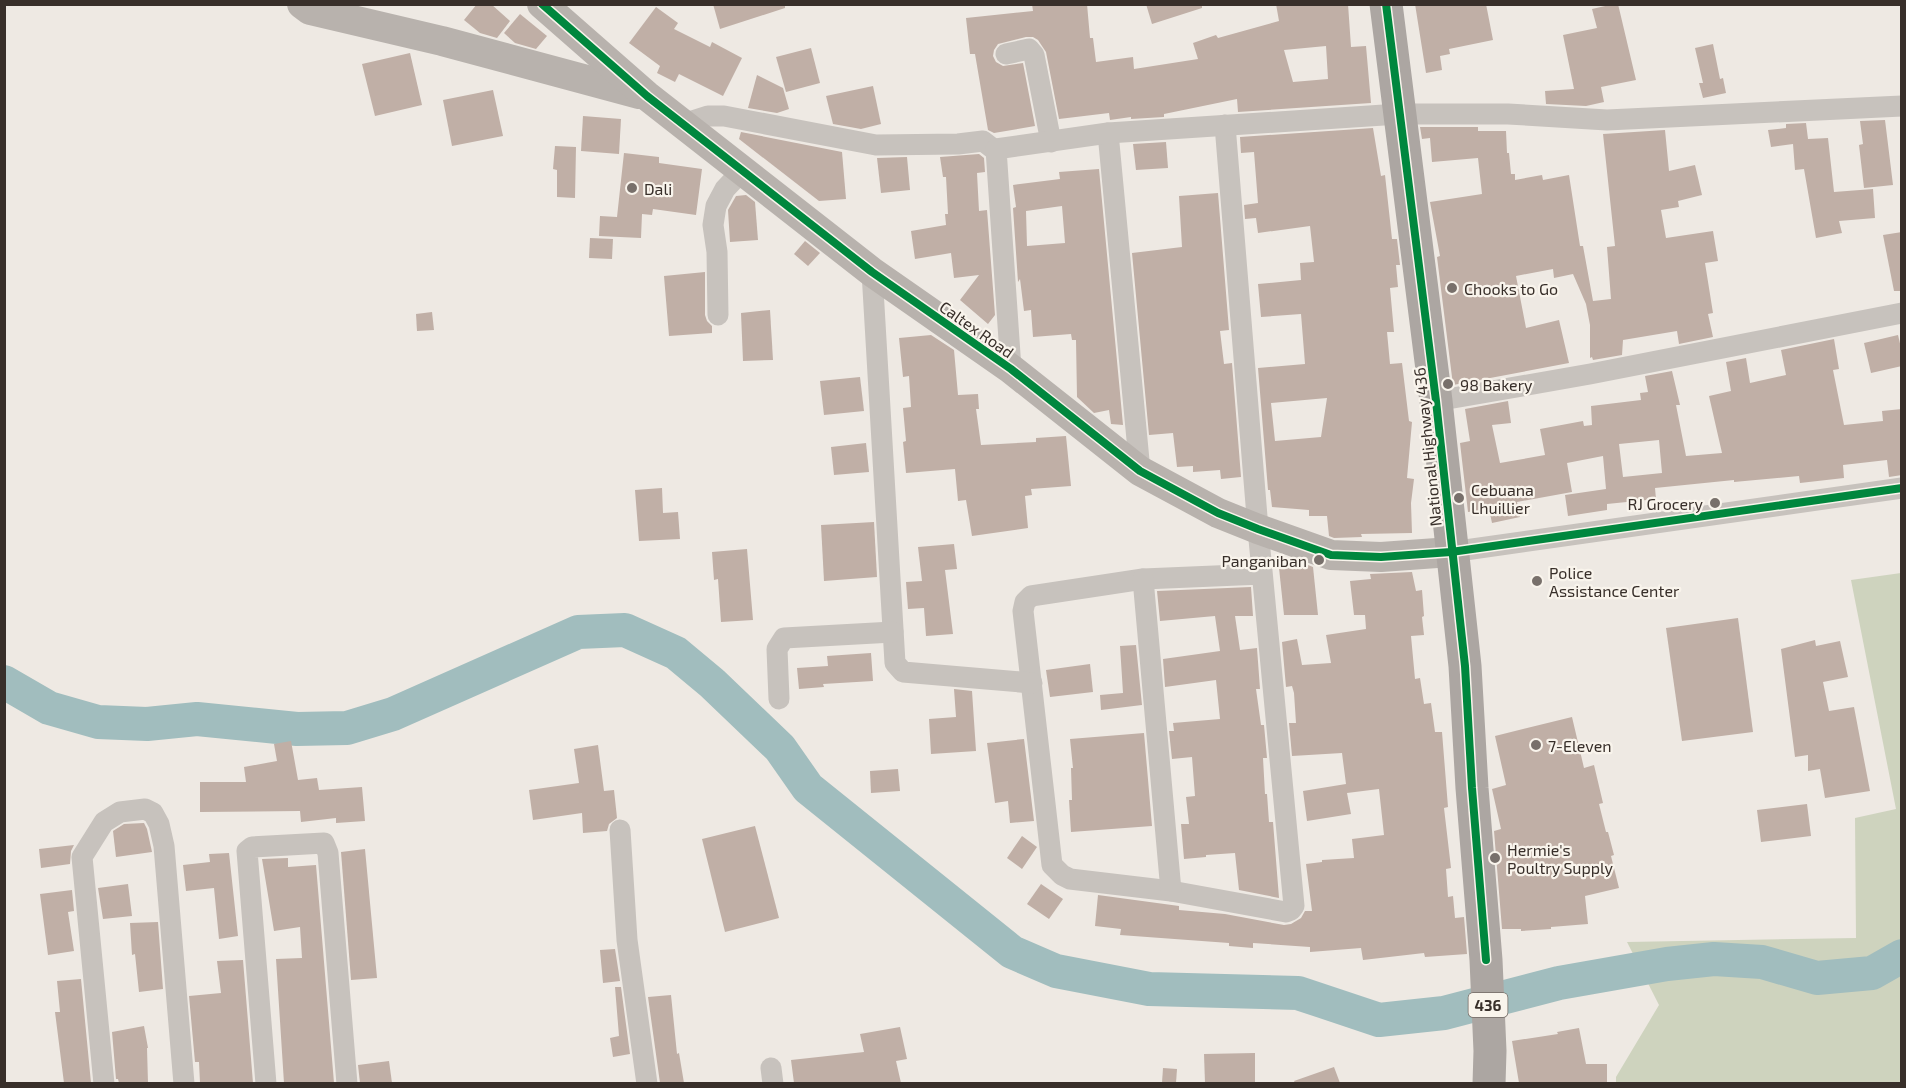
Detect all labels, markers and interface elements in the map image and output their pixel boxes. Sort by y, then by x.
place label: Dali [644,179,672,198]
marker: Dali [625,181,639,195]
place label: Chooks to Go [1464,279,1558,298]
marker: Chooks to Go [1445,281,1459,295]
street label: Caltex Road [936,297,1018,361]
street label: National Highway 436 [1409,367,1445,527]
place label: 98 Bakery [1460,375,1533,394]
marker: 98 Bakery [1441,377,1455,391]
place label: Cebuana Lhuillier [1471,480,1534,517]
marker: Cebuana Lhuillier [1452,491,1466,505]
place label: RJ Grocery [1628,494,1704,513]
marker: RJ Grocery [1708,496,1722,510]
place label: Panganiban [1221,551,1307,570]
marker: Panganiban [1312,553,1326,567]
place label: Police Assistance Center [1549,563,1680,600]
marker: Police Assistance Center [1530,574,1544,588]
place label: 7-Eleven [1548,736,1612,755]
marker: 7-Eleven [1529,738,1543,752]
place label: Hermie's Poultry Supply [1507,840,1613,877]
marker: Hermie's Poultry Supply [1488,851,1502,865]
road number: 436 [1468,993,1508,1017]

